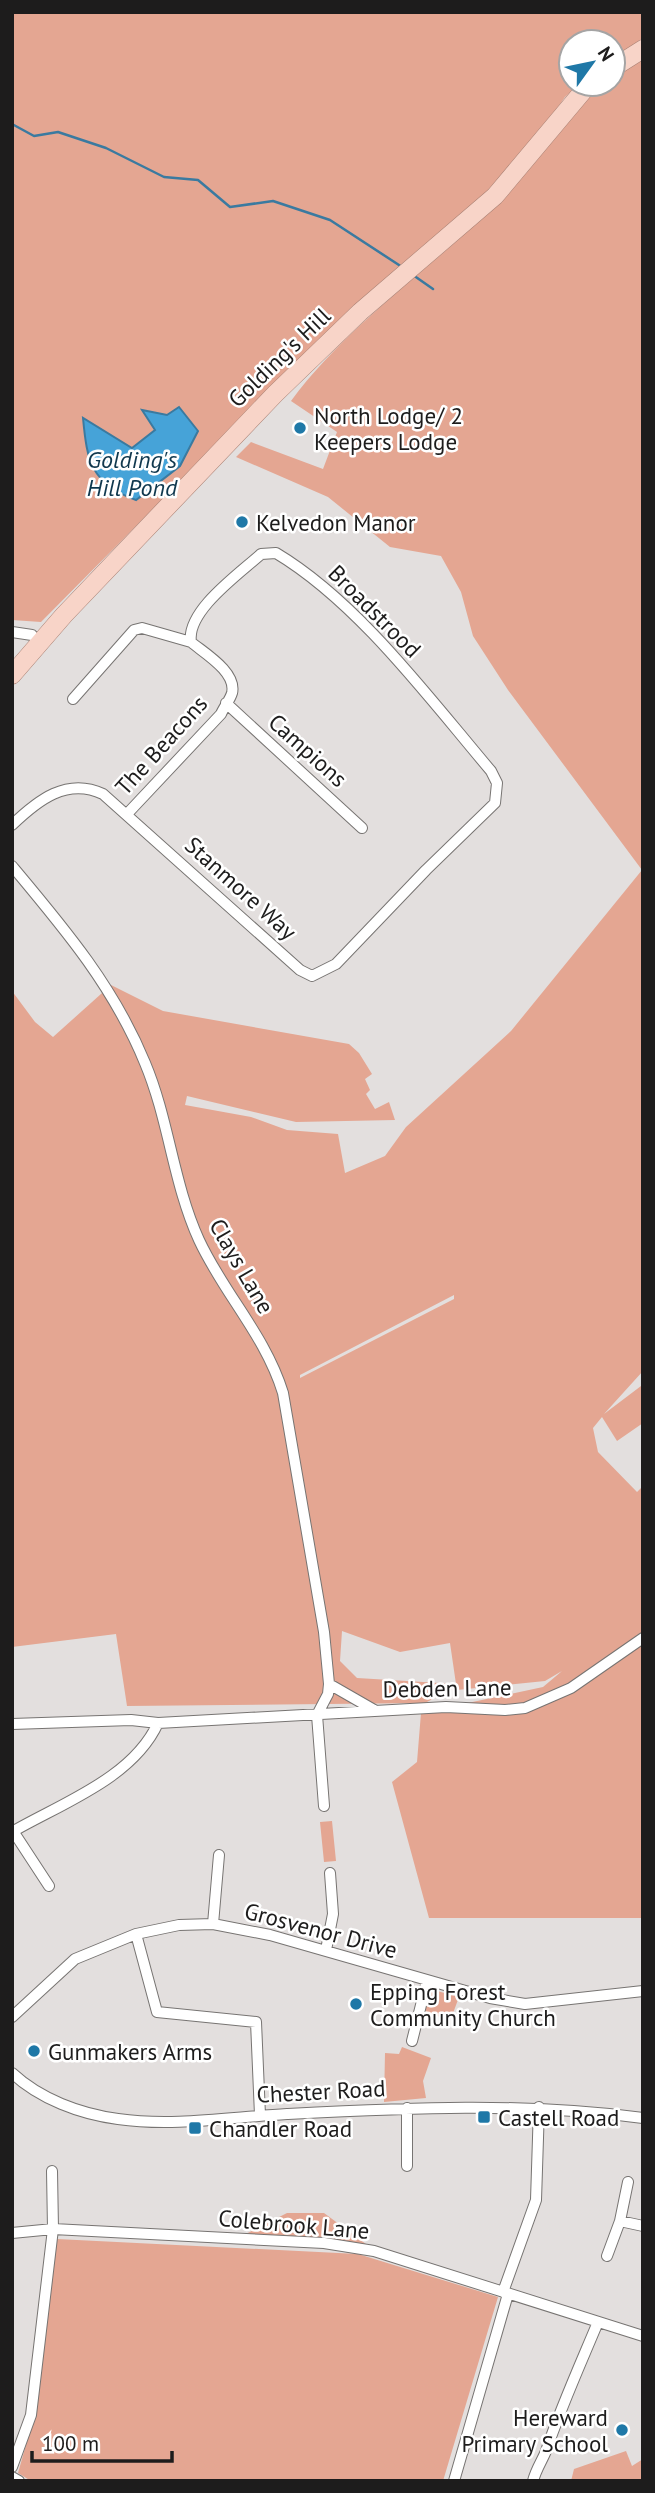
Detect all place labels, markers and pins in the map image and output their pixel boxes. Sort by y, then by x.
place label: North Lodge/ 2 Keepers Lodge [314,401,463,456]
marker: North Lodge/ 2 Keepers Lodge [292,420,308,436]
place label: Kelvedon Manor [256,508,416,537]
marker: Kelvedon Manor [234,514,250,530]
place label: Epping Forest Community Church [370,1977,556,2032]
marker: Epping Forest Community Church [348,1996,364,2012]
place label: Gunmakers Arms [48,2037,212,2066]
marker: Gunmakers Arms [26,2043,42,2059]
place label: Castell Road [498,2103,619,2132]
marker: Castell Road [476,2109,492,2125]
place label: Chandler Road [209,2114,352,2143]
marker: Chandler Road [187,2120,203,2136]
place label: Hereward Primary School [461,2403,608,2458]
marker: Hereward Primary School [614,2422,630,2438]

